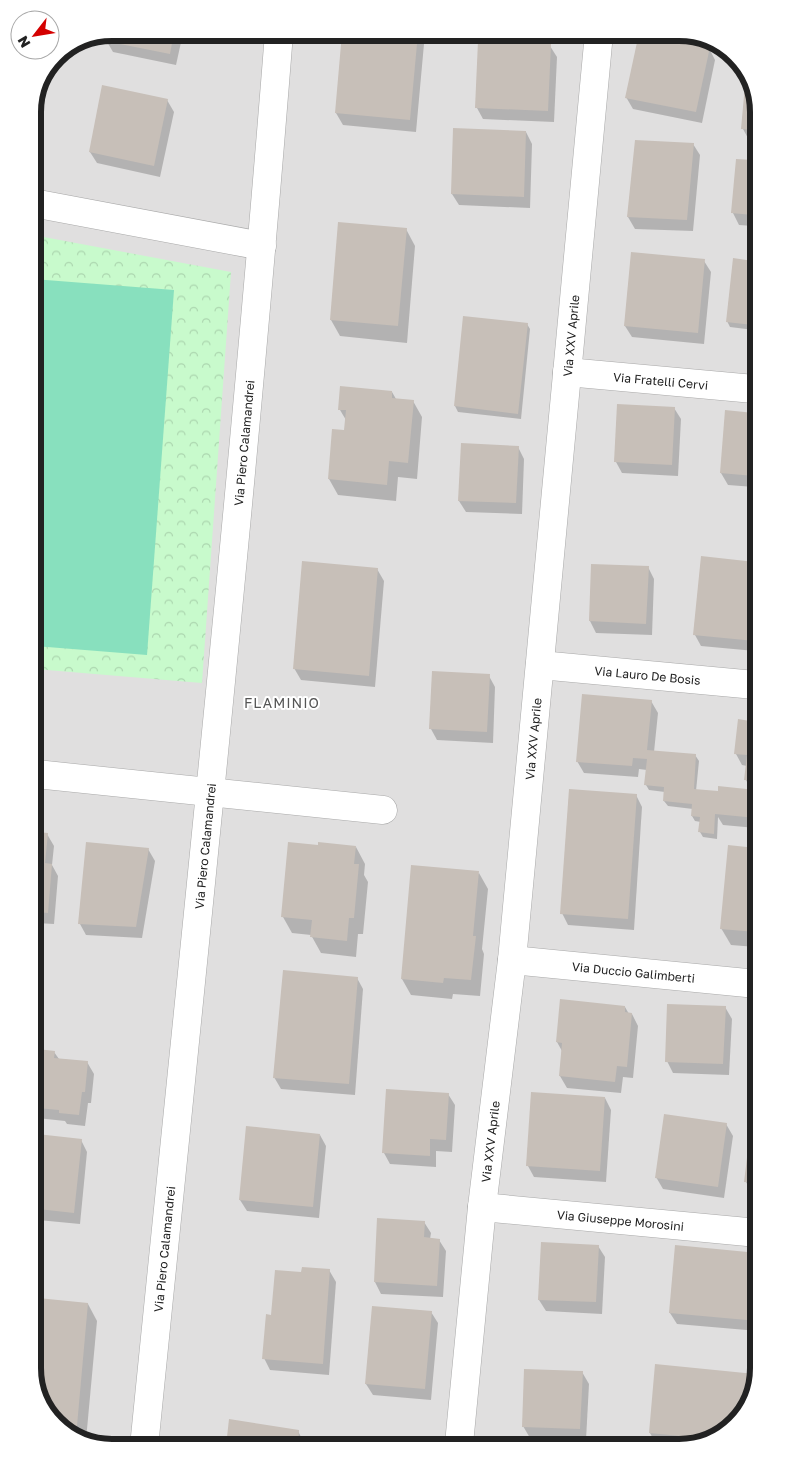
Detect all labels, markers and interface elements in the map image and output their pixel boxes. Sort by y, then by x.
north arrow [10,10,60,60]
text: N [13,33,33,51]
street label: Via XXV Aprile [559,294,582,377]
street label: Via Fratelli Cervi [612,369,709,392]
street label: Via Piero Calamandrei [230,379,257,507]
street label: Via Lauro De Bosis [594,663,701,687]
district label: FLAMINIO [244,694,320,711]
street label: Via XXV Aprile [521,697,544,781]
street label: Via Piero Calamandrei [191,782,218,910]
street label: Via Duccio Galimberti [571,958,696,985]
street label: Via XXV Aprile [478,1100,502,1183]
street label: Via Piero Calamandrei [150,1185,178,1313]
street label: Via Giuseppe Morosini [556,1207,685,1233]

